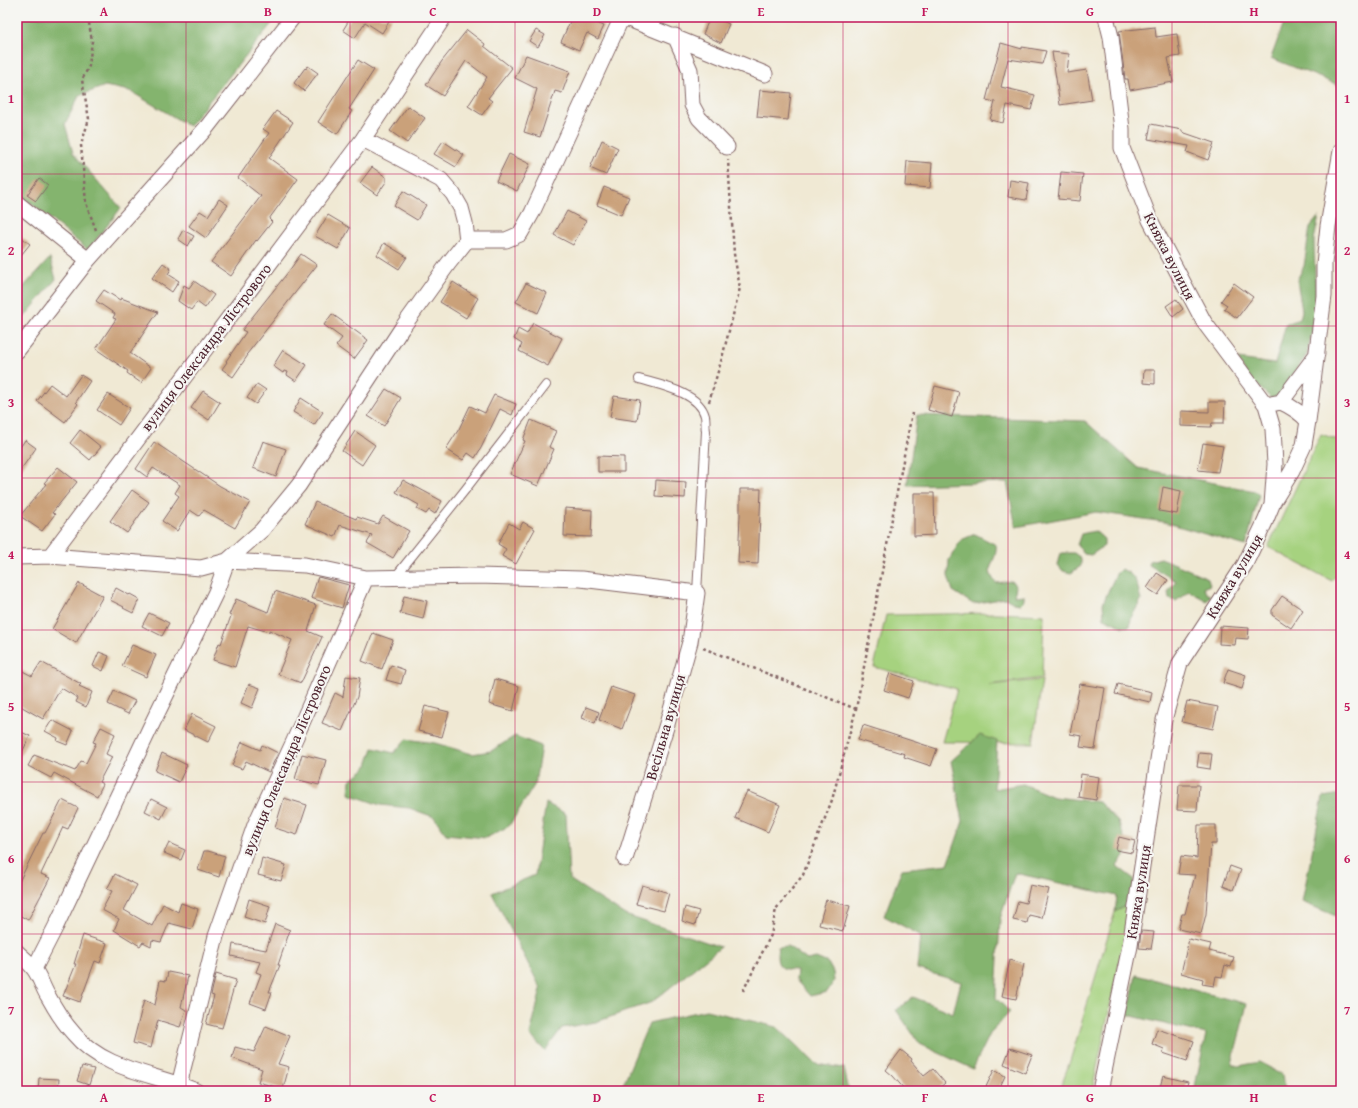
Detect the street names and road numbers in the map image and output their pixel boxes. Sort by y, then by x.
street label: Княжа вулиця [1139,209,1201,304]
street label: вулиця Олександра Лістрового [136,258,276,435]
street label: Княжа вулиця [1200,529,1268,622]
street label: вулиця Олександра Лістрового [236,661,336,859]
street label: Весільна вулиця [640,671,690,782]
street label: Княжа вулиця [1120,843,1156,941]

